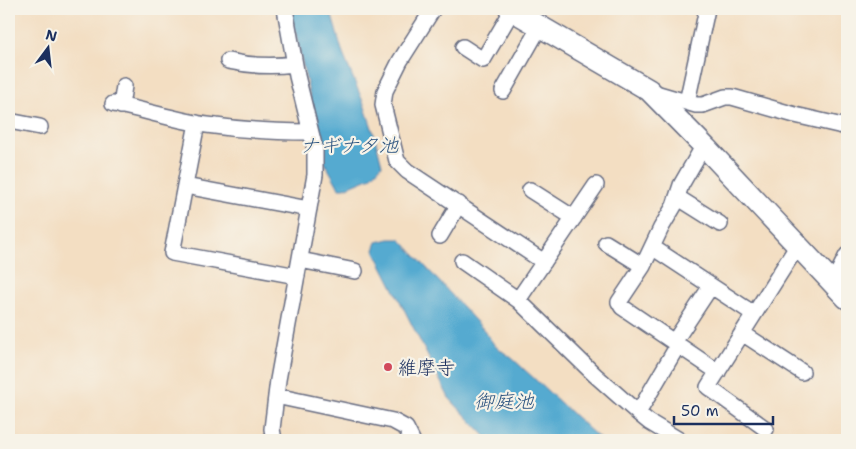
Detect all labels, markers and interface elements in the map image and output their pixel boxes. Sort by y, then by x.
north arrow [22,22,72,72]
text: N [44,25,59,46]
water label: ナギナタ池 [299,132,400,158]
place label: 維摩寺 [398,355,455,380]
marker: 維摩寺 [382,361,394,373]
water label: 御庭池 [474,388,535,414]
scale bar [674,394,772,426]
text: 50 m [681,401,719,421]

